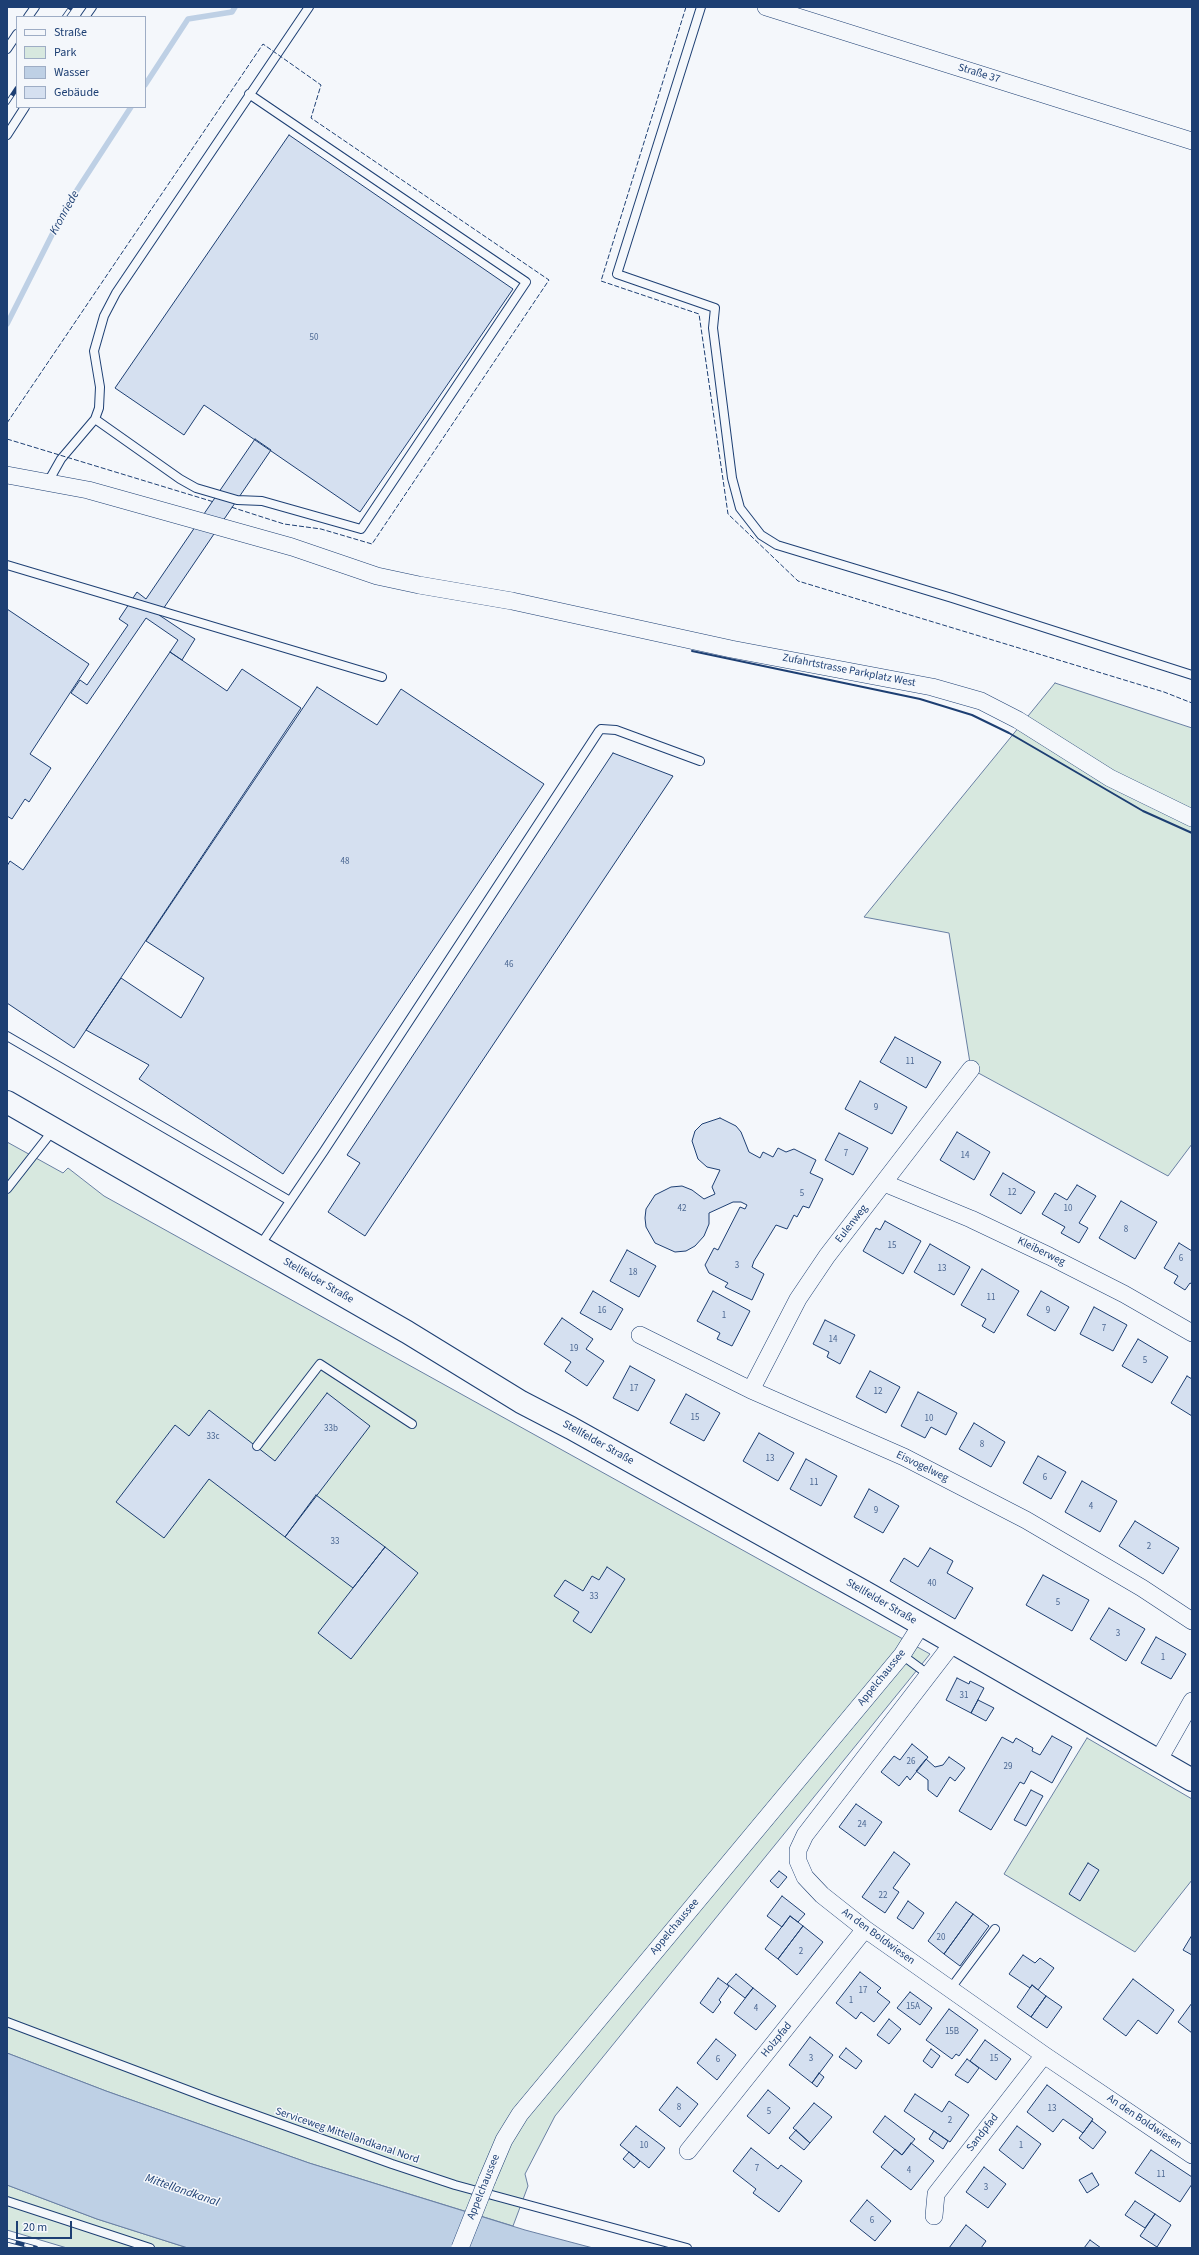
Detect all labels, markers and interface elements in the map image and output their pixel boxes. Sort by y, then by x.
legend [16,16,146,108]
text: Straße [54,24,87,41]
text: Park [54,44,76,61]
street label: Straße 37 [956,61,1002,87]
text: Wasser [54,64,89,81]
text: Gebäude [54,84,99,101]
water label: Kronriede [47,189,83,237]
house number: 50 [310,333,318,343]
street label: Zufahrtstrasse Parkplatz West [781,652,917,690]
house number: 48 [341,857,349,867]
house number: 46 [505,960,513,970]
house number: 11 [906,1057,914,1067]
house number: 9 [874,1103,878,1113]
house number: 7 [844,1149,848,1159]
house number: 14 [961,1151,969,1161]
house number: 12 [1008,1188,1016,1198]
house number: 5 [800,1189,804,1199]
street label: Eulenweg [833,1202,871,1246]
house number: 42 [678,1204,686,1214]
house number: 10 [1064,1204,1072,1214]
house number: 8 [1124,1225,1128,1235]
street label: Kleiberweg [1015,1235,1067,1269]
house number: 15 [888,1241,896,1251]
house number: 6 [1179,1254,1183,1264]
street label: Stellfelder Straße [280,1255,356,1307]
house number: 3 [735,1261,739,1271]
house number: 13 [938,1264,946,1274]
house number: 18 [629,1268,637,1278]
house number: 11 [987,1293,995,1303]
house number: 16 [598,1306,606,1316]
house number: 9 [1046,1306,1050,1316]
house number: 1 [722,1311,726,1321]
house number: 7 [1102,1324,1106,1334]
house number: 14 [829,1335,837,1345]
house number: 19 [570,1344,578,1354]
house number: 5 [1143,1356,1147,1366]
house number: 17 [630,1384,638,1394]
house number: 12 [874,1387,882,1397]
house number: 15 [691,1413,699,1423]
house number: 10 [925,1414,933,1424]
street label: Stellfelder Straße [560,1418,636,1468]
house number: 33b [324,1424,338,1434]
house number: 33c [206,1432,220,1442]
house number: 8 [980,1440,984,1450]
street label: Eisvogelweg [894,1449,950,1485]
house number: 13 [766,1454,774,1464]
house number: 6 [1043,1473,1047,1483]
house number: 11 [810,1478,818,1488]
house number: 4 [1089,1502,1093,1512]
house number: 9 [874,1506,878,1516]
house number: 33 [331,1537,339,1547]
house number: 2 [1147,1542,1151,1552]
street label: Stellfelder Straße [843,1576,919,1628]
house number: 40 [928,1579,936,1589]
house number: 33 [590,1592,598,1602]
house number: 5 [1056,1598,1060,1608]
house number: 3 [1116,1629,1120,1639]
street label: Appelchaussee [855,1647,909,1709]
house number: 1 [1161,1653,1165,1663]
house number: 31 [960,1691,968,1701]
house number: 26 [907,1757,915,1767]
house number: 29 [1004,1762,1012,1772]
house number: 24 [858,1820,866,1830]
house number: 22 [879,1891,887,1901]
street label: Appelchaussee [648,1896,702,1958]
street label: An den Boldwiesen [839,1906,917,1968]
house number: 20 [937,1933,945,1943]
house number: 2 [799,1947,803,1957]
house number: 17 [859,1986,867,1996]
house number: 1 [849,1996,853,2006]
house number: 15A [906,2002,920,2012]
house number: 4 [754,2004,758,2014]
street label: Holzpfad [759,2020,795,2060]
house number: 15B [945,2027,959,2037]
house number: 3 [809,2054,813,2064]
house number: 15 [990,2054,998,2064]
house number: 6 [716,2055,720,2065]
street label: An den Boldwiesen [1104,2092,1184,2152]
house number: 8 [677,2103,681,2113]
house number: 13 [1048,2104,1056,2114]
street label: Serviceweg Mittellandkanal Nord [273,2105,421,2167]
house number: 5 [767,2107,771,2117]
street label: Sandpfad [964,2111,1002,2155]
house number: 2 [948,2116,952,2126]
house number: 10 [640,2141,648,2151]
house number: 1 [1019,2141,1023,2151]
street label: Appelchaussee [465,2152,503,2222]
house number: 7 [755,2164,759,2174]
house number: 4 [907,2166,911,2176]
house number: 11 [1157,2170,1165,2180]
water label: Mittellandkanal [143,2172,221,2210]
house number: 3 [984,2183,988,2193]
scale bar [18,2213,74,2239]
house number: 6 [870,2216,874,2226]
text: 20 m [23,2219,47,2236]

